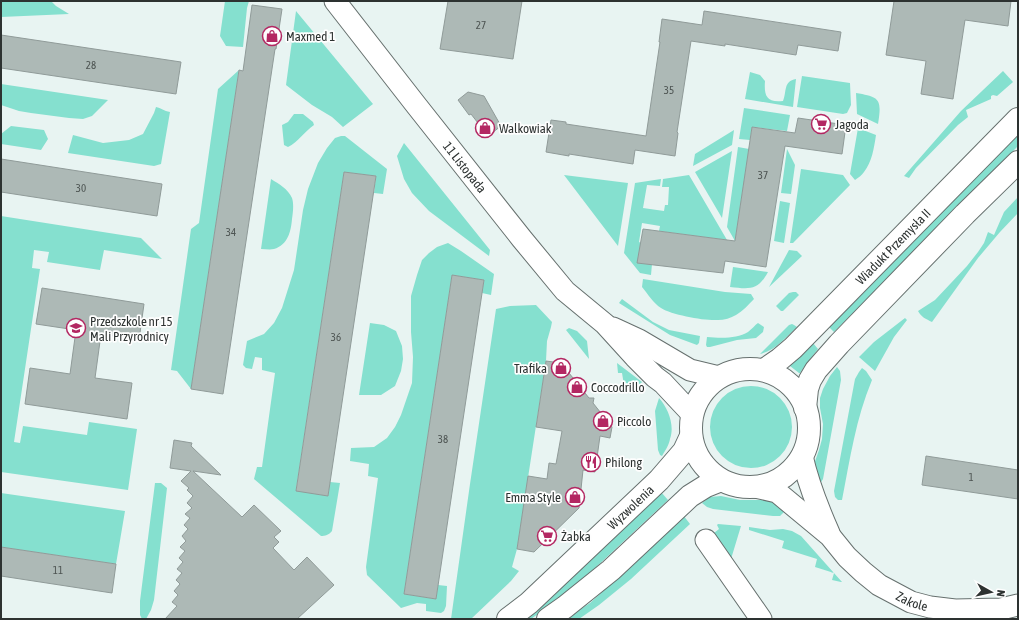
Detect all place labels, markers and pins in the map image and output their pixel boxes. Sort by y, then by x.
shop icon: Maxmed 1 [261,25,283,47]
place label: Maxmed 1 [286,29,335,44]
supermarket icon: Jagoda [810,113,832,135]
shop icon: Walkowiak [474,117,496,139]
place label: Jagoda [835,117,869,132]
place label: Walkowiak [499,121,552,136]
place label: Przedszkole nr 15 Mali Przyrodnicy [90,314,173,344]
school or university icon: Przedszkole nr 15 Mali Przyrodnicy [65,317,87,339]
shop icon: Trafika [550,357,572,379]
place label: Trafika [514,361,547,376]
shop icon: Coccodrillo [566,376,588,398]
place label: Coccodrillo [591,380,645,395]
shop icon: Piccolo [592,410,614,432]
place label: Piccolo [617,414,651,429]
restaurant icon: Philong [580,451,602,473]
place label: Philong [605,455,642,470]
shop icon: Emma Style [564,486,586,508]
place label: Emma Style [505,490,561,505]
supermarket icon: Żabka [536,525,558,547]
place label: Żabka [561,529,591,544]

